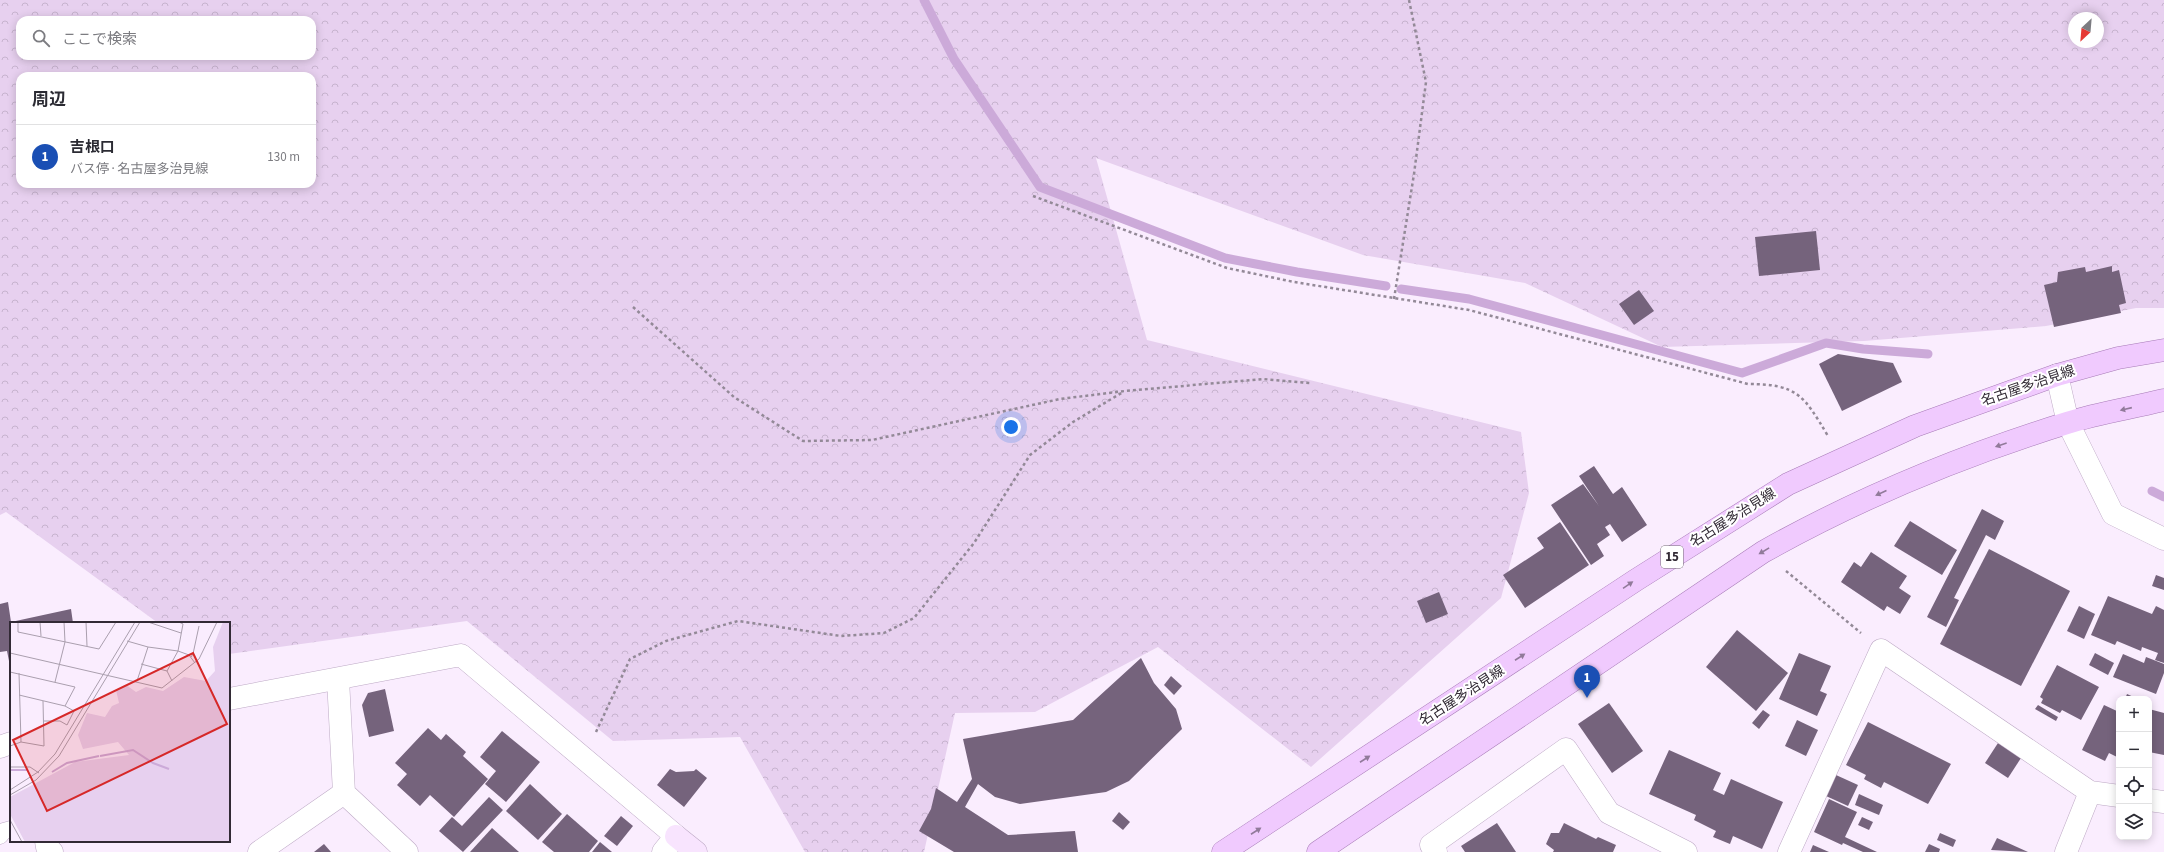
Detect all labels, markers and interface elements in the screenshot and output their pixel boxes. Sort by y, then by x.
north arrow [2068,12,2104,48]
search box [16,16,316,60]
icon: search [30,27,52,49]
text: ここで検索 [62,29,137,50]
text: 周辺 [32,88,66,112]
text: 吉根口 [70,137,115,158]
text: 1 [42,148,48,166]
text: 130 m [267,148,300,166]
text: バス停 · 名古屋多治見線 [70,160,208,178]
street label: 名古屋多治見線 [1978,361,2078,411]
one-way arrow [2120,407,2132,413]
your location [1001,417,1021,437]
one-way arrow [1995,442,2007,448]
street label: 名古屋多治見線 [1686,484,1780,552]
one-way arrow [1874,491,1886,497]
road number: 15 [1661,546,1683,568]
one-way arrow [1758,548,1770,555]
one-way arrow [1623,581,1634,589]
inset map [10,622,230,842]
one-way arrow [1515,654,1526,661]
street label: 名古屋多治見線 [1415,661,1509,731]
pin: 1 [1574,665,1600,698]
map controls [2116,696,2152,840]
button: + [2116,696,2152,732]
button: − [2116,732,2152,768]
one-way arrow [1359,756,1371,763]
button: locate [2116,768,2152,804]
button: layers [2116,804,2152,840]
one-way arrow [1250,827,1262,834]

